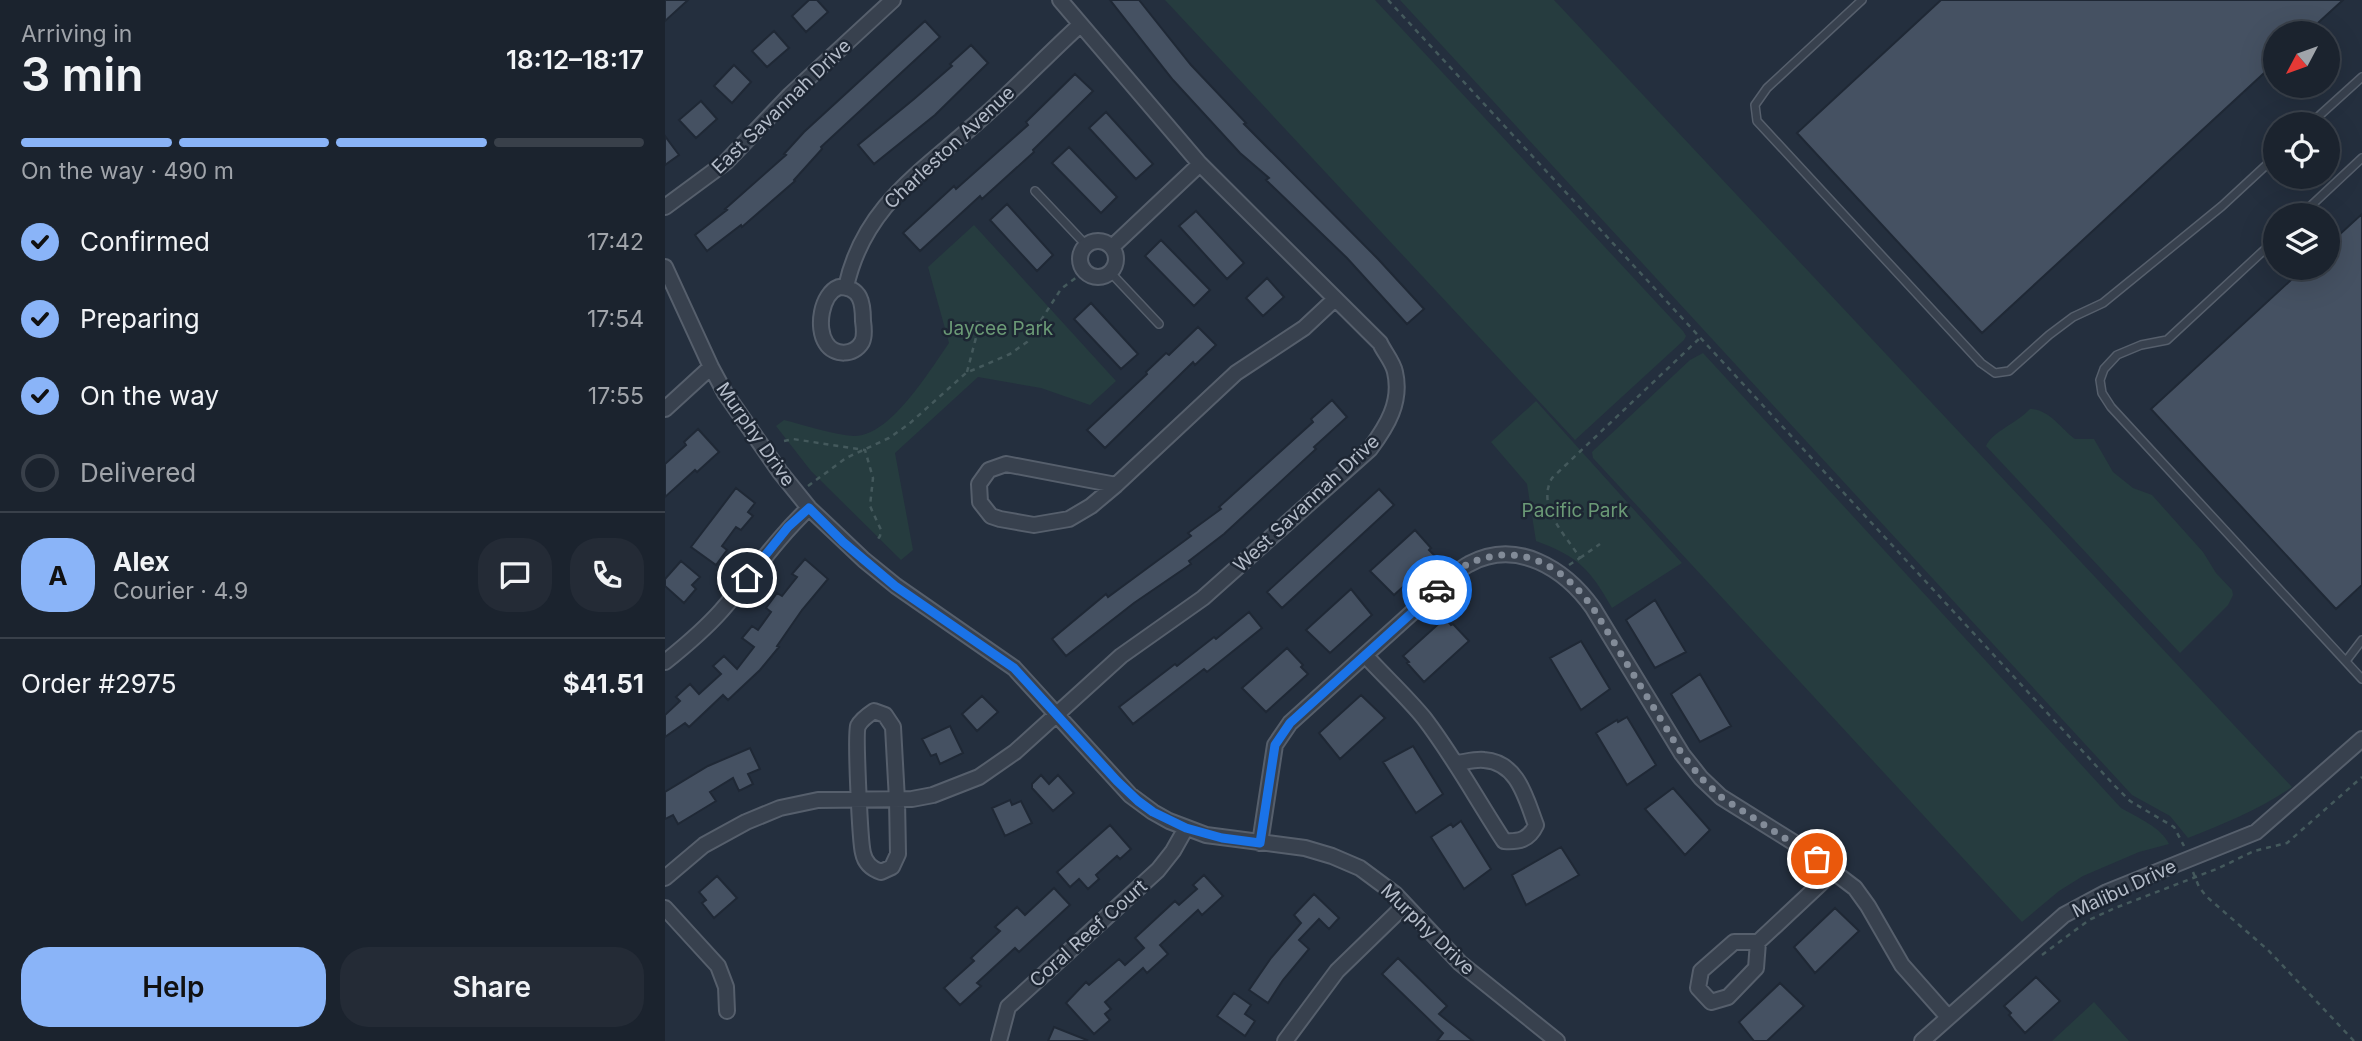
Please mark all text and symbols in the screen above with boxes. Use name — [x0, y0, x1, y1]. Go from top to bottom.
text: Arriving in — [21, 20, 132, 48]
north arrow — [2263, 21, 2340, 98]
map controls — [2263, 21, 2340, 280]
street label: East Savannah Drive — [707, 34, 856, 179]
text: 18:12–18:17 — [506, 44, 644, 75]
text: 3 min — [21, 46, 143, 102]
street label: Charleston Avenue — [879, 81, 1019, 214]
button: locate — [2263, 112, 2340, 189]
text: On the way · 490 m — [21, 157, 234, 185]
button: layers — [2263, 203, 2340, 280]
icon: check — [21, 223, 59, 261]
text: Confirmed — [80, 226, 210, 257]
text: 17:42 — [587, 228, 644, 256]
icon: check — [21, 300, 59, 338]
text: Preparing — [80, 303, 200, 334]
text: 17:54 — [587, 305, 644, 333]
park label: Jaycee Park — [943, 317, 1054, 340]
icon: check — [21, 377, 59, 415]
street label: Murphy Drive — [711, 378, 800, 491]
text: On the way — [80, 380, 219, 411]
text: 17:55 — [588, 382, 644, 410]
street label: West Savannah Drive — [1229, 430, 1384, 577]
text: Delivered — [80, 457, 196, 488]
park label: Pacific Park — [1522, 499, 1629, 522]
button: chat — [478, 538, 552, 612]
button: phone — [570, 538, 644, 612]
text: Alex — [113, 546, 170, 577]
pin — [717, 548, 777, 608]
courier — [1402, 555, 1472, 625]
icon: home — [728, 559, 766, 597]
text: A — [48, 560, 68, 591]
icon: car — [1418, 571, 1456, 609]
text: Courier · 4.9 — [113, 577, 248, 605]
text: Order #2975 — [21, 668, 177, 699]
text: $41.51 — [563, 668, 644, 699]
pin — [1787, 829, 1847, 889]
icon: bag — [1798, 840, 1836, 878]
street label: Malibu Drive — [2068, 854, 2180, 923]
street label: Coral Reef Court — [1025, 875, 1152, 992]
street label: Murphy Drive — [1376, 879, 1479, 980]
button: Help — [21, 947, 326, 1027]
button: Share — [340, 947, 644, 1027]

